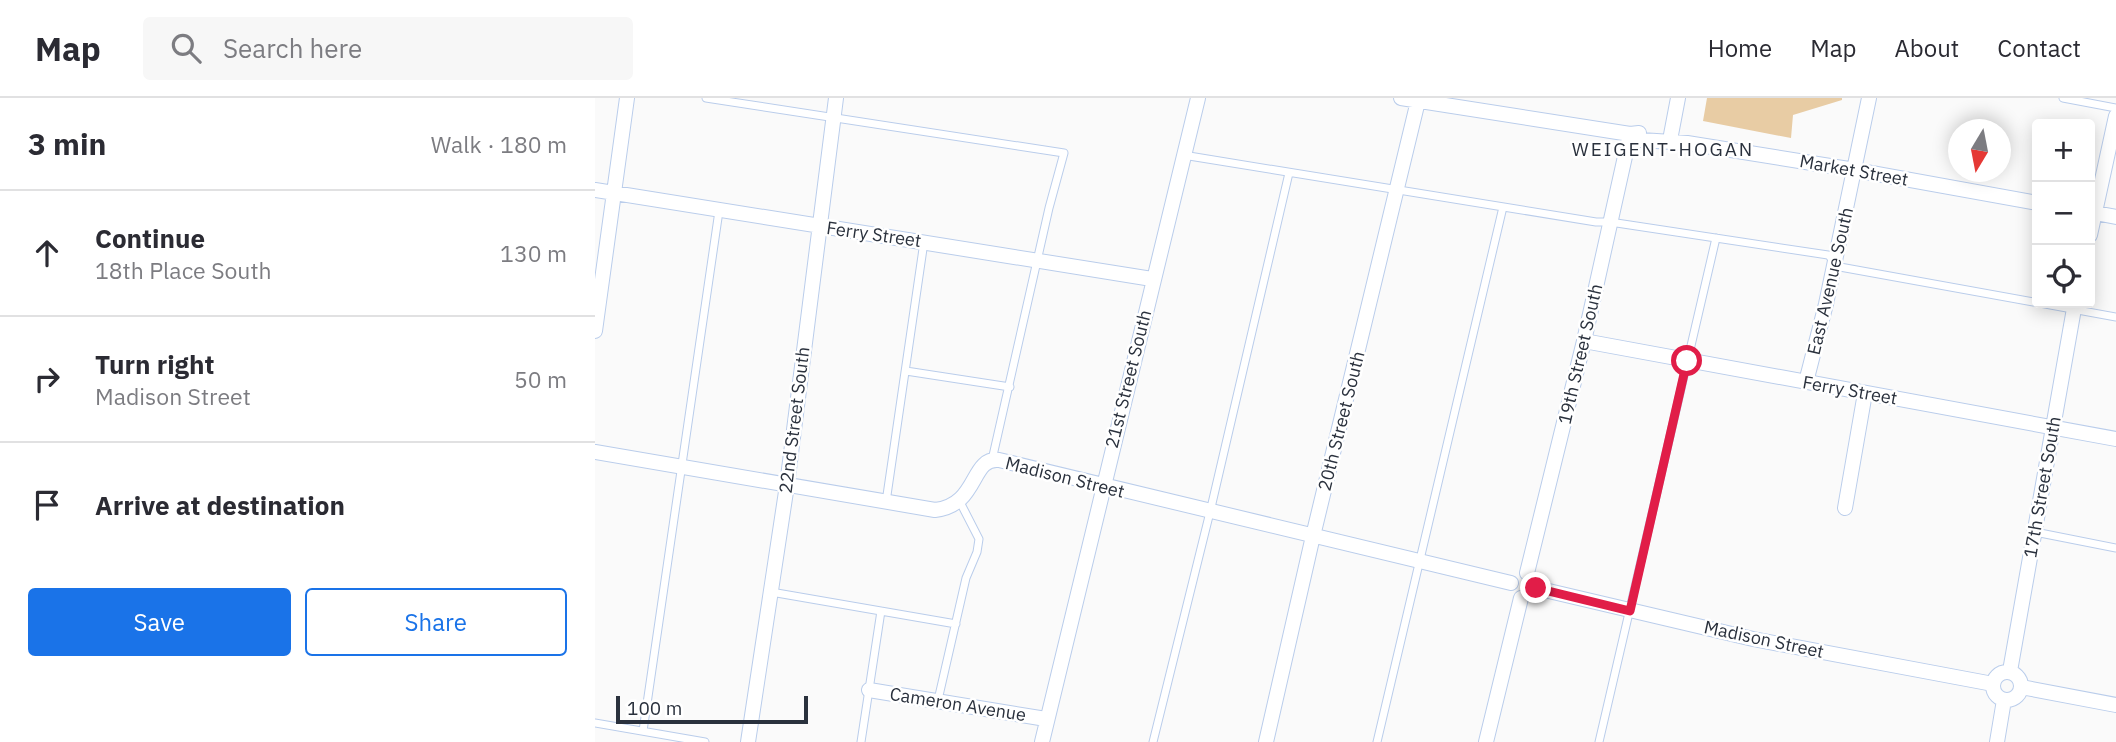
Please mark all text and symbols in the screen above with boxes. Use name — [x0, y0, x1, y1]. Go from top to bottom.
search box — [143, 17, 633, 80]
text: Map — [35, 27, 101, 70]
icon: search — [167, 29, 205, 67]
text: Search here — [223, 31, 362, 65]
text: Home — [1708, 32, 1772, 64]
text: Map — [1810, 32, 1856, 64]
text: About — [1894, 32, 1959, 64]
text: Contact — [1997, 32, 2081, 64]
north arrow — [1948, 119, 2011, 182]
map controls — [2032, 119, 2095, 308]
button: + — [2032, 119, 2095, 182]
text: 3 min — [28, 124, 106, 163]
text: Walk · 180 m — [431, 129, 567, 159]
district label: WEIGENT-HOGAN — [1572, 137, 1754, 161]
street label: Market Street — [1798, 149, 1910, 191]
button: − — [2032, 182, 2095, 245]
street label: East Avenue South — [1802, 205, 1858, 357]
street label: Ferry Street — [825, 216, 923, 252]
text: Continue — [95, 221, 205, 255]
icon: ahead — [28, 234, 66, 272]
text: 130 m — [500, 238, 567, 268]
button: locate — [2032, 245, 2095, 308]
text: 18th Place South — [95, 255, 272, 285]
street label: 19th Street South — [1553, 282, 1607, 426]
street label: 21st Street South — [1100, 307, 1156, 451]
street label: 22nd Street South — [774, 345, 814, 495]
route start — [1671, 345, 1702, 376]
text: Turn right — [95, 347, 214, 381]
street label: 20th Street South — [1313, 349, 1369, 493]
icon: right — [28, 360, 66, 398]
text: 50 m — [514, 364, 567, 394]
street label: Ferry Street — [1801, 370, 1899, 410]
text: Madison Street — [95, 381, 251, 411]
street label: 17th Street South — [2018, 414, 2066, 560]
street label: Madison Street — [1003, 451, 1127, 503]
icon: arrive — [28, 486, 66, 524]
text: Arrive at destination — [95, 488, 345, 522]
route end — [1520, 572, 1551, 603]
button: Save — [28, 588, 291, 656]
button: Share — [305, 588, 567, 656]
street label: Madison Street — [1702, 615, 1826, 663]
street label: Cameron Avenue — [888, 682, 1028, 726]
scale bar — [616, 693, 809, 725]
text: 100 m — [627, 696, 682, 720]

